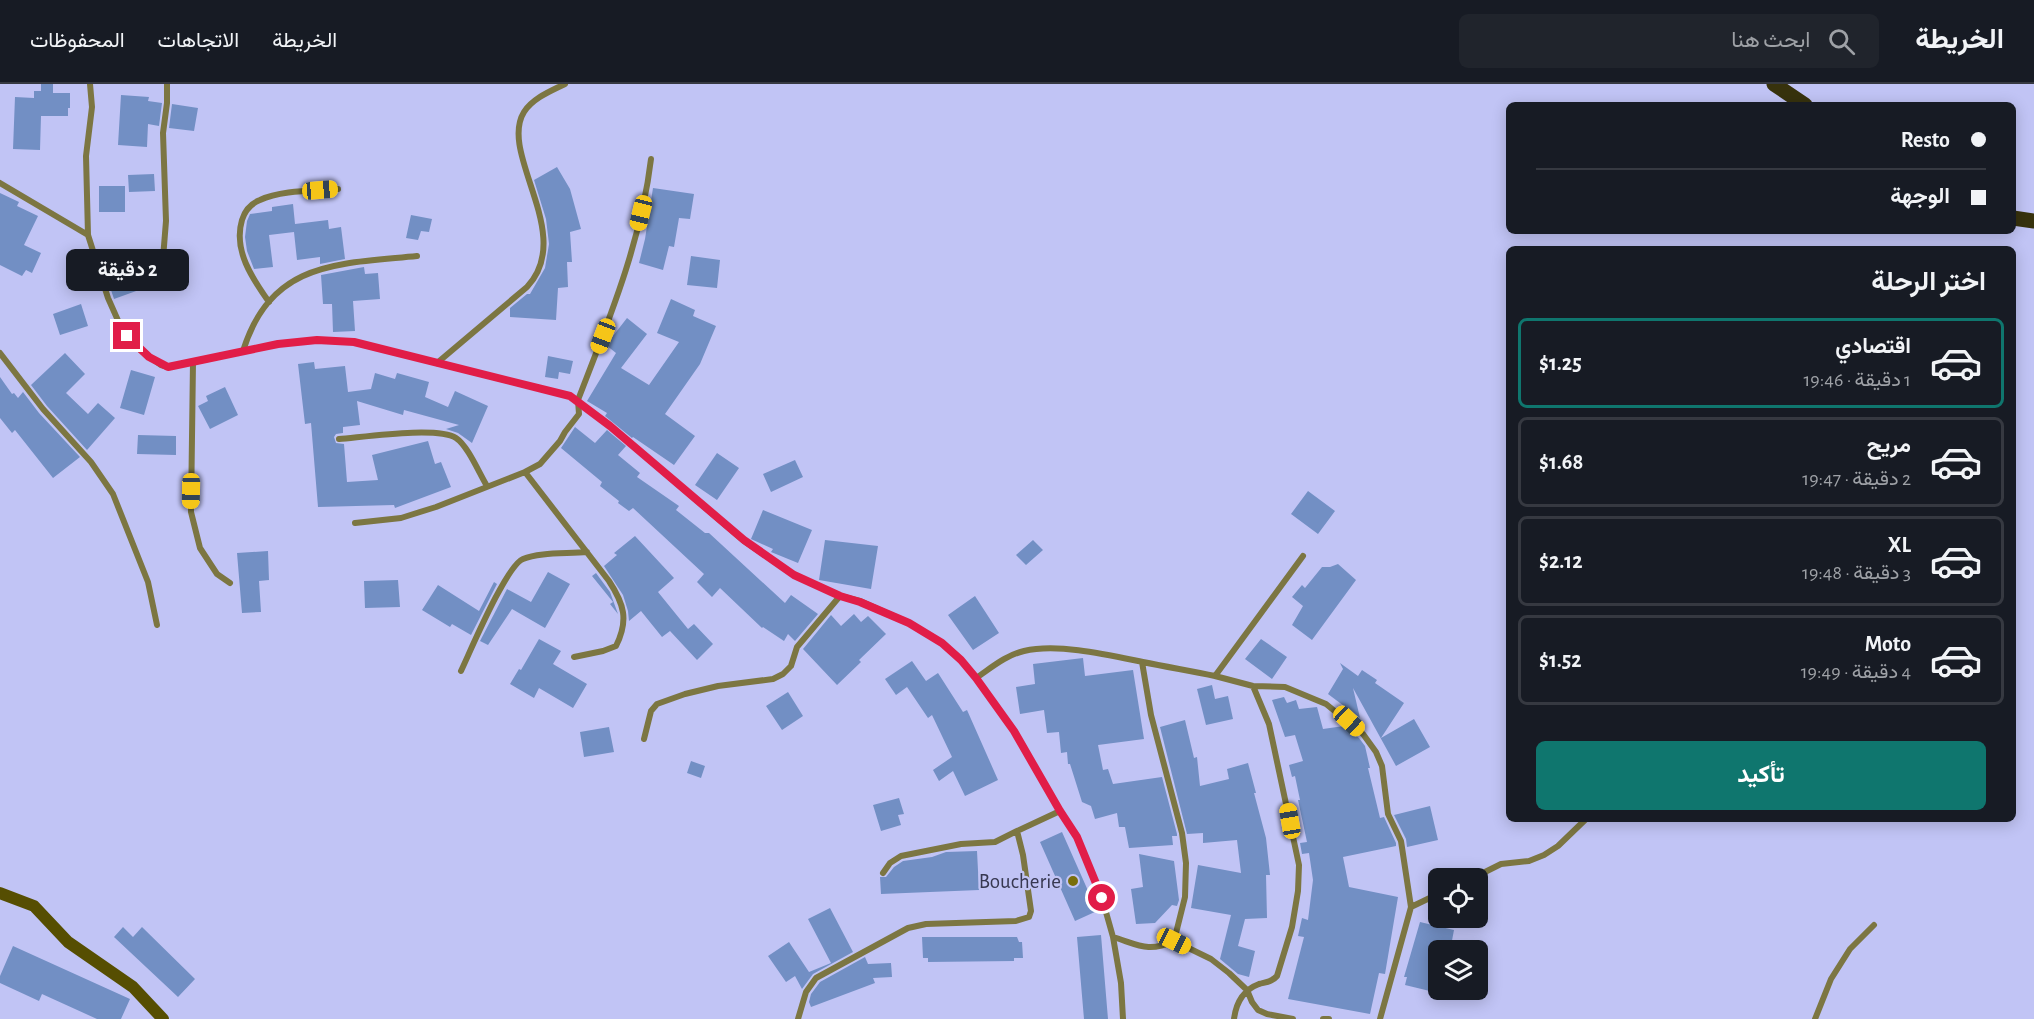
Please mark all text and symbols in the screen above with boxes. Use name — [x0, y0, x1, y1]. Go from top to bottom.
search box — [1459, 14, 1879, 68]
icon: search — [1825, 25, 1858, 58]
text: الخريطة — [1915, 26, 2004, 54]
text: ابحث هنا — [1731, 29, 1810, 51]
text: المحفوظات — [30, 30, 125, 51]
text: الاتجاهات — [158, 30, 239, 51]
text: الخريطة — [272, 30, 337, 51]
text: Resto — [1901, 129, 1950, 151]
car — [301, 179, 339, 201]
text: الوجهة — [1890, 185, 1950, 207]
car — [628, 193, 654, 233]
callout: 2 دقيقة — [66, 249, 188, 291]
text: 2 دقيقة — [98, 260, 157, 280]
text: اختر الرحلة — [1871, 268, 1986, 295]
car — [588, 316, 618, 356]
route end — [113, 322, 140, 349]
text: اقتصادي — [1835, 335, 1911, 357]
icon: car — [1929, 336, 1983, 390]
text: $1.25 — [1539, 352, 1582, 374]
text: 1 دقيقة · 19:46 — [1803, 370, 1911, 390]
text: مريح — [1867, 434, 1911, 456]
icon: car — [1929, 435, 1983, 489]
text: $1.68 — [1539, 451, 1583, 473]
text: 2 دقيقة · 19:47 — [1802, 469, 1911, 489]
car — [182, 473, 200, 509]
text: XL — [1888, 534, 1911, 556]
icon: car — [1929, 534, 1983, 588]
text: $2.12 — [1539, 550, 1583, 572]
text: 3 دقيقة · 19:48 — [1802, 563, 1911, 583]
text: Moto — [1865, 633, 1911, 655]
icon: car — [1929, 633, 1983, 687]
text: $1.52 — [1539, 649, 1582, 671]
text: 4 دقيقة · 19:49 — [1801, 662, 1911, 682]
car — [1330, 702, 1368, 740]
button: تأكيد — [1536, 741, 1986, 810]
car — [1278, 802, 1302, 840]
map controls — [1428, 868, 1488, 1000]
button: locate — [1428, 868, 1488, 928]
place label: Boucherie — [979, 871, 1061, 892]
marker: Boucherie — [1066, 874, 1080, 888]
route start — [1088, 884, 1115, 911]
car — [1154, 925, 1194, 957]
button: layers — [1428, 940, 1488, 1000]

